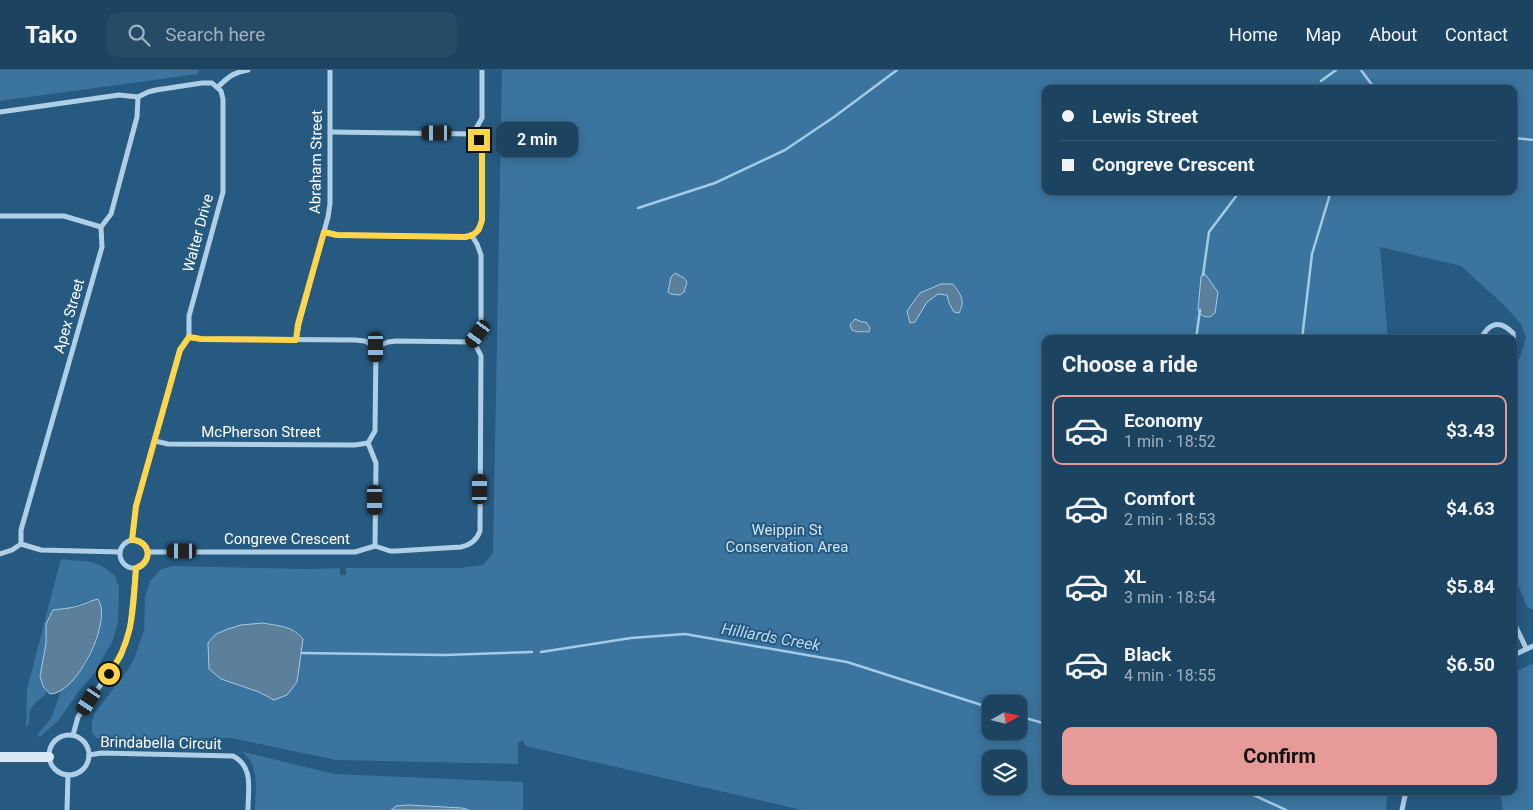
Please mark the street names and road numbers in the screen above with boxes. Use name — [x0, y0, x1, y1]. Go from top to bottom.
street label: Abraham Street — [306, 110, 326, 214]
street label: Walter Drive — [179, 192, 217, 274]
street label: Apex Street — [50, 276, 88, 355]
street label: McPherson Street — [201, 423, 321, 441]
street label: Congreve Crescent — [224, 530, 350, 548]
street label: Brindabella Circuit — [100, 733, 222, 753]

